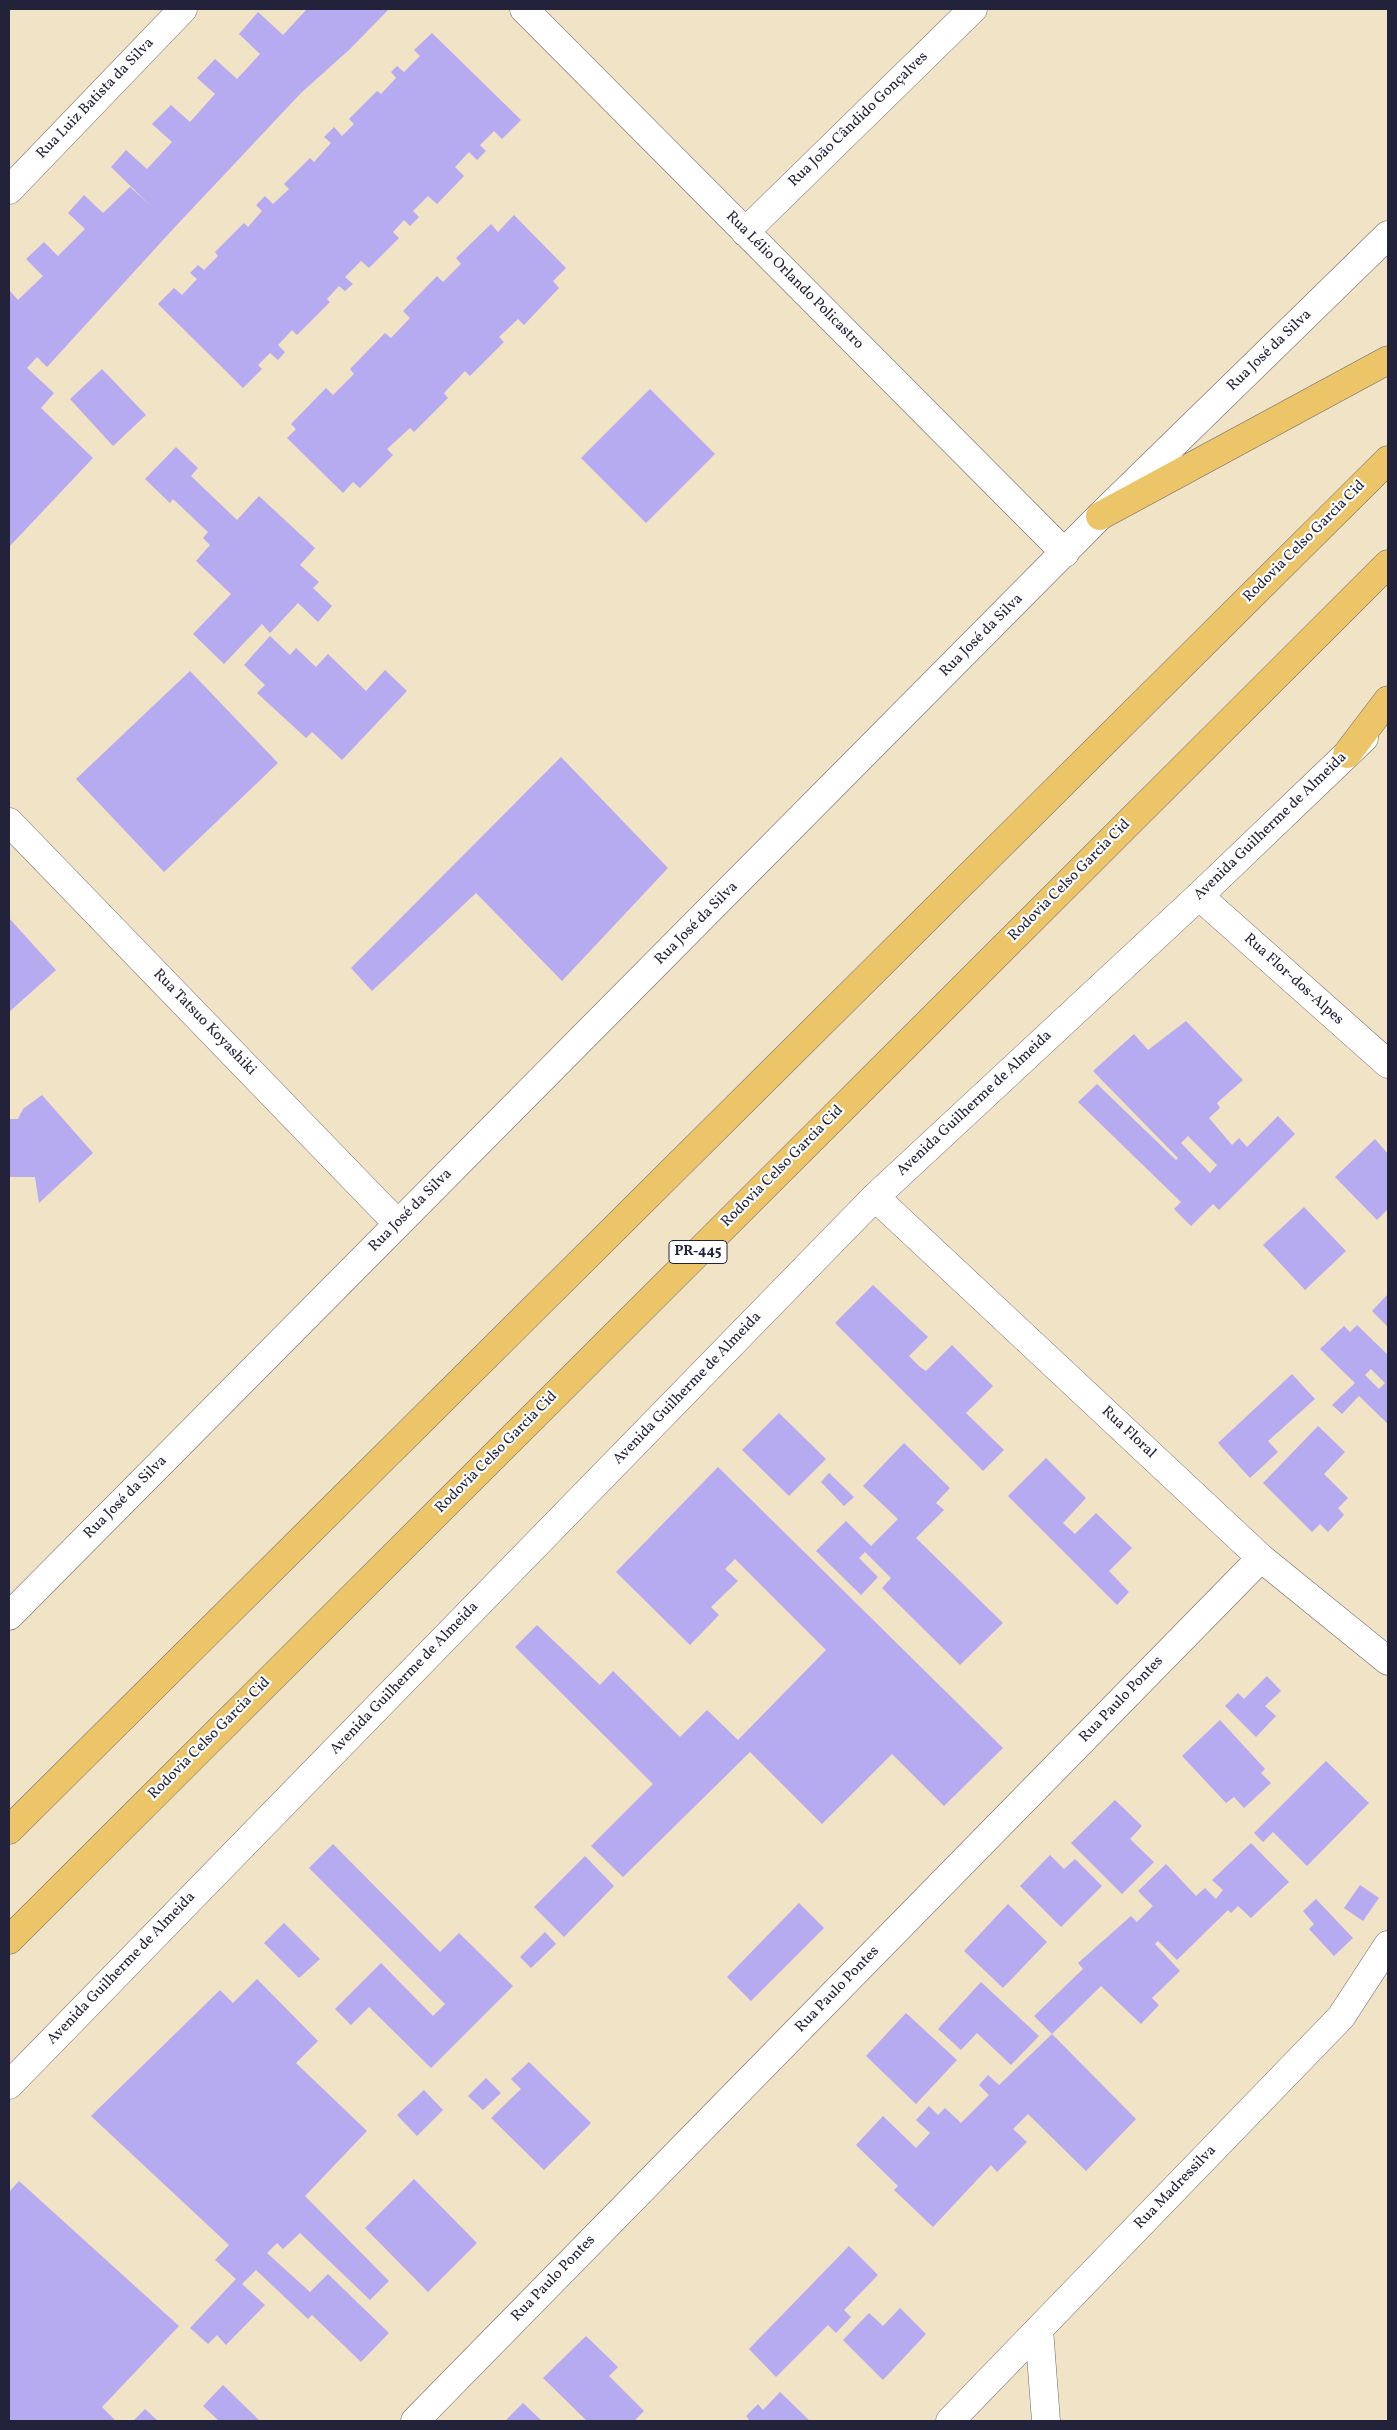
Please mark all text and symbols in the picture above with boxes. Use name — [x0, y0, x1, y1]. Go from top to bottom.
street label: Rua Luiz Batista da Silva — [34, 35, 158, 163]
street label: Rua João Cândido Gonçalves — [785, 49, 933, 191]
street label: Rua Lélio Orlando Policastro — [721, 208, 867, 354]
street label: Rua José da Silva — [1224, 306, 1316, 396]
street label: Rodovia Celso Garcia Cid — [1240, 477, 1370, 607]
street label: Rua José da Silva — [937, 591, 1027, 681]
street label: Avenida Guilherme de Almeida — [1191, 749, 1351, 905]
street label: Rodovia Celso Garcia Cid — [1005, 816, 1135, 946]
street label: Rua José da Silva — [652, 879, 742, 969]
street label: Rua Flor-dos-Alpes — [1239, 930, 1347, 1030]
street label: Rua Tatsuo Koyashiki — [149, 966, 259, 1080]
street label: Avenida Guilherme de Almeida — [894, 1027, 1056, 1181]
street label: Rodovia Celso Garcia Cid — [718, 1102, 848, 1232]
street label: Rua José da Silva — [366, 1166, 456, 1256]
road number: PR-445 — [669, 1240, 727, 1264]
street label: Avenida Guilherme de Almeida — [610, 1309, 766, 1469]
street label: Rodovia Celso Garcia Cid — [432, 1388, 562, 1518]
street label: Rua Floral — [1097, 1403, 1159, 1463]
street label: Rua José da Silva — [81, 1453, 171, 1543]
street label: Avenida Guilherme de Almeida — [327, 1599, 483, 1759]
street label: Rua Paulo Pontes — [1076, 1653, 1168, 1747]
street label: Rodovia Celso Garcia Cid — [145, 1674, 275, 1804]
street label: Avenida Guilherme de Almeida — [44, 1889, 200, 2049]
street label: Rua Paulo Pontes — [792, 1943, 884, 2037]
street label: Rua Madressilva — [1131, 2142, 1221, 2234]
street label: Rua Paulo Pontes — [508, 2232, 600, 2326]

